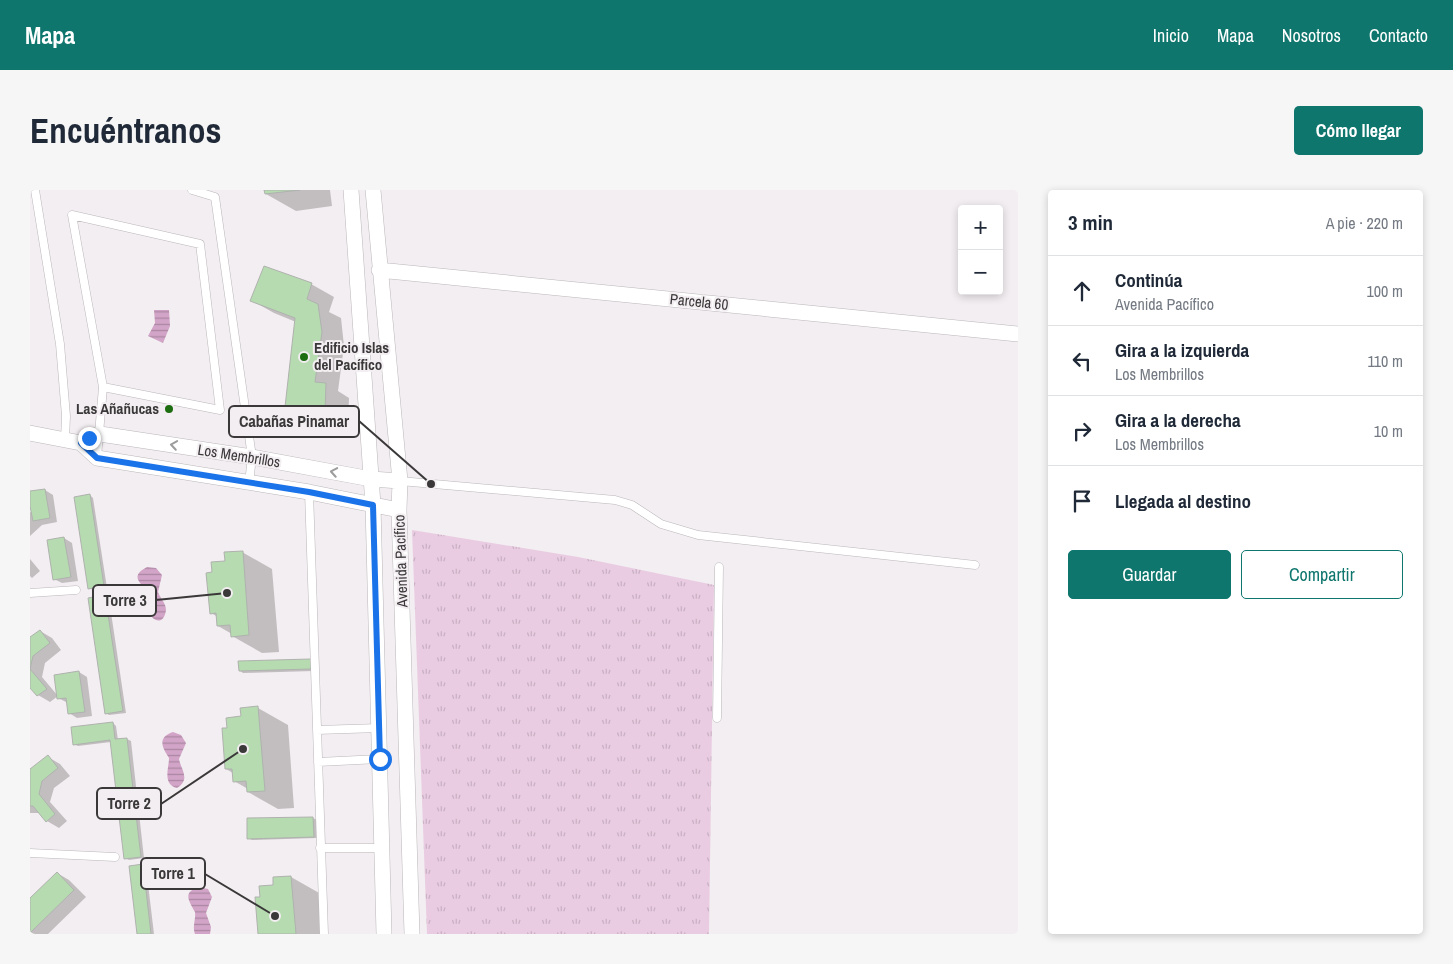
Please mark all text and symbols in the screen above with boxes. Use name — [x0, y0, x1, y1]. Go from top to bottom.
text: Mapa — [25, 19, 75, 51]
text: Inicio — [1153, 23, 1189, 48]
text: Mapa — [1217, 23, 1254, 48]
text: Nosotros — [1282, 23, 1341, 48]
text: Contacto — [1369, 23, 1428, 48]
button: Cómo llegar — [1294, 106, 1423, 155]
text: Encuéntranos — [30, 107, 221, 154]
map controls — [958, 205, 1003, 295]
button: + — [958, 205, 1003, 250]
text: 3 min — [1068, 208, 1113, 237]
text: A pie · 220 m — [1326, 212, 1403, 234]
button: − — [958, 250, 1003, 295]
text: Continúa — [1115, 267, 1183, 293]
icon: ahead — [1068, 277, 1096, 305]
text: 100 m — [1367, 280, 1403, 302]
street label: Parcela 60 — [669, 288, 730, 315]
text: Avenida Pacífico — [1115, 293, 1214, 315]
place label: Edificio Islas del Pacífico — [314, 337, 389, 375]
text: Gira a la izquierda — [1115, 337, 1249, 363]
icon: left — [1068, 347, 1096, 375]
text: 110 m — [1367, 350, 1403, 372]
marker: Edificio Islas del Pacífico — [298, 351, 310, 363]
text: Los Membrillos — [1115, 363, 1204, 385]
place label: Las Añañucas — [76, 398, 159, 419]
marker: Las Añañucas — [163, 403, 175, 415]
callout: Cabañas Pinamar — [229, 406, 359, 437]
text: Gira a la derecha — [1115, 407, 1241, 433]
text: Cabañas Pinamar — [239, 410, 350, 432]
icon: right — [1068, 417, 1096, 445]
text: 10 m — [1374, 420, 1403, 442]
route end — [78, 427, 101, 450]
text: Los Membrillos — [1115, 433, 1204, 455]
street label: Los Membrillos — [196, 439, 282, 472]
one-way arrow — [170, 440, 178, 451]
one-way arrow — [330, 467, 339, 478]
icon: arrive — [1068, 487, 1096, 515]
text: Llegada al destino — [1115, 488, 1251, 514]
street label: Avenida Pacífico — [388, 514, 413, 609]
button: Guardar — [1068, 550, 1231, 599]
button: Compartir — [1241, 550, 1403, 599]
callout: Torre 3 — [93, 585, 156, 616]
text: Torre 3 — [103, 589, 147, 611]
route start — [369, 748, 392, 771]
callout: Torre 2 — [97, 788, 161, 819]
text: Torre 2 — [107, 792, 151, 814]
callout: Torre 1 — [141, 858, 205, 889]
text: Torre 1 — [151, 862, 195, 884]

